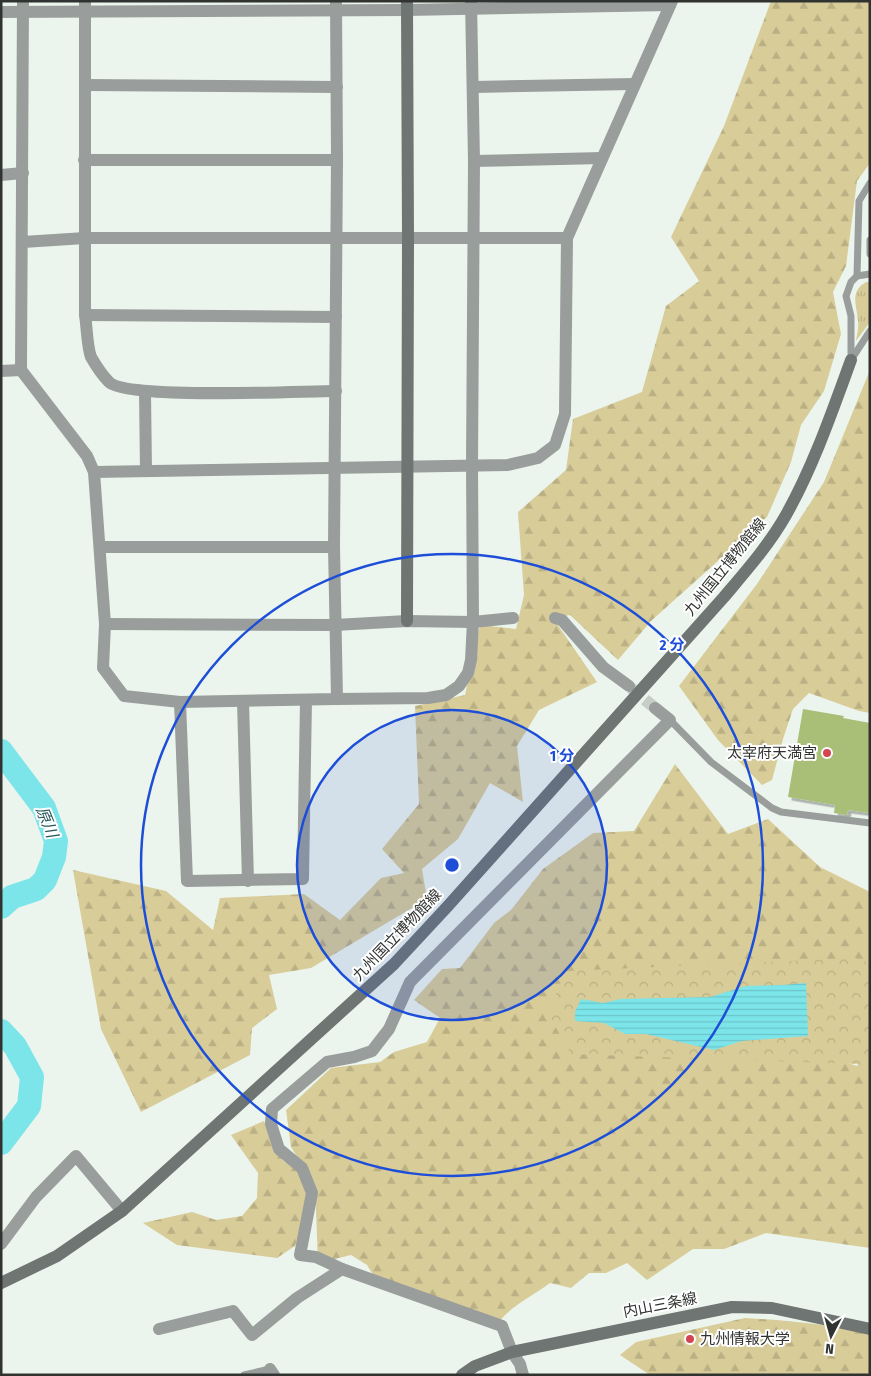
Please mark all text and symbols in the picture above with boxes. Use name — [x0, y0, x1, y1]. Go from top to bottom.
street label: 九州国立博物館線 — [680, 515, 770, 619]
text: 2 分 — [658, 636, 685, 654]
place label: 太宰府天満宮 — [727, 744, 817, 762]
text: 1 分 — [550, 747, 574, 765]
marker: 太宰府天満宮 — [821, 747, 833, 759]
water label: 原川 — [32, 804, 63, 842]
centre of rings — [443, 856, 461, 874]
street label: 九州国立博物館線 — [349, 886, 445, 984]
street label: 内山三条線 — [621, 1289, 699, 1321]
north arrow — [806, 1311, 856, 1361]
place label: 九州情報大学 — [700, 1330, 790, 1348]
marker: 九州情報大学 — [684, 1333, 696, 1345]
text: N — [825, 1340, 835, 1357]

